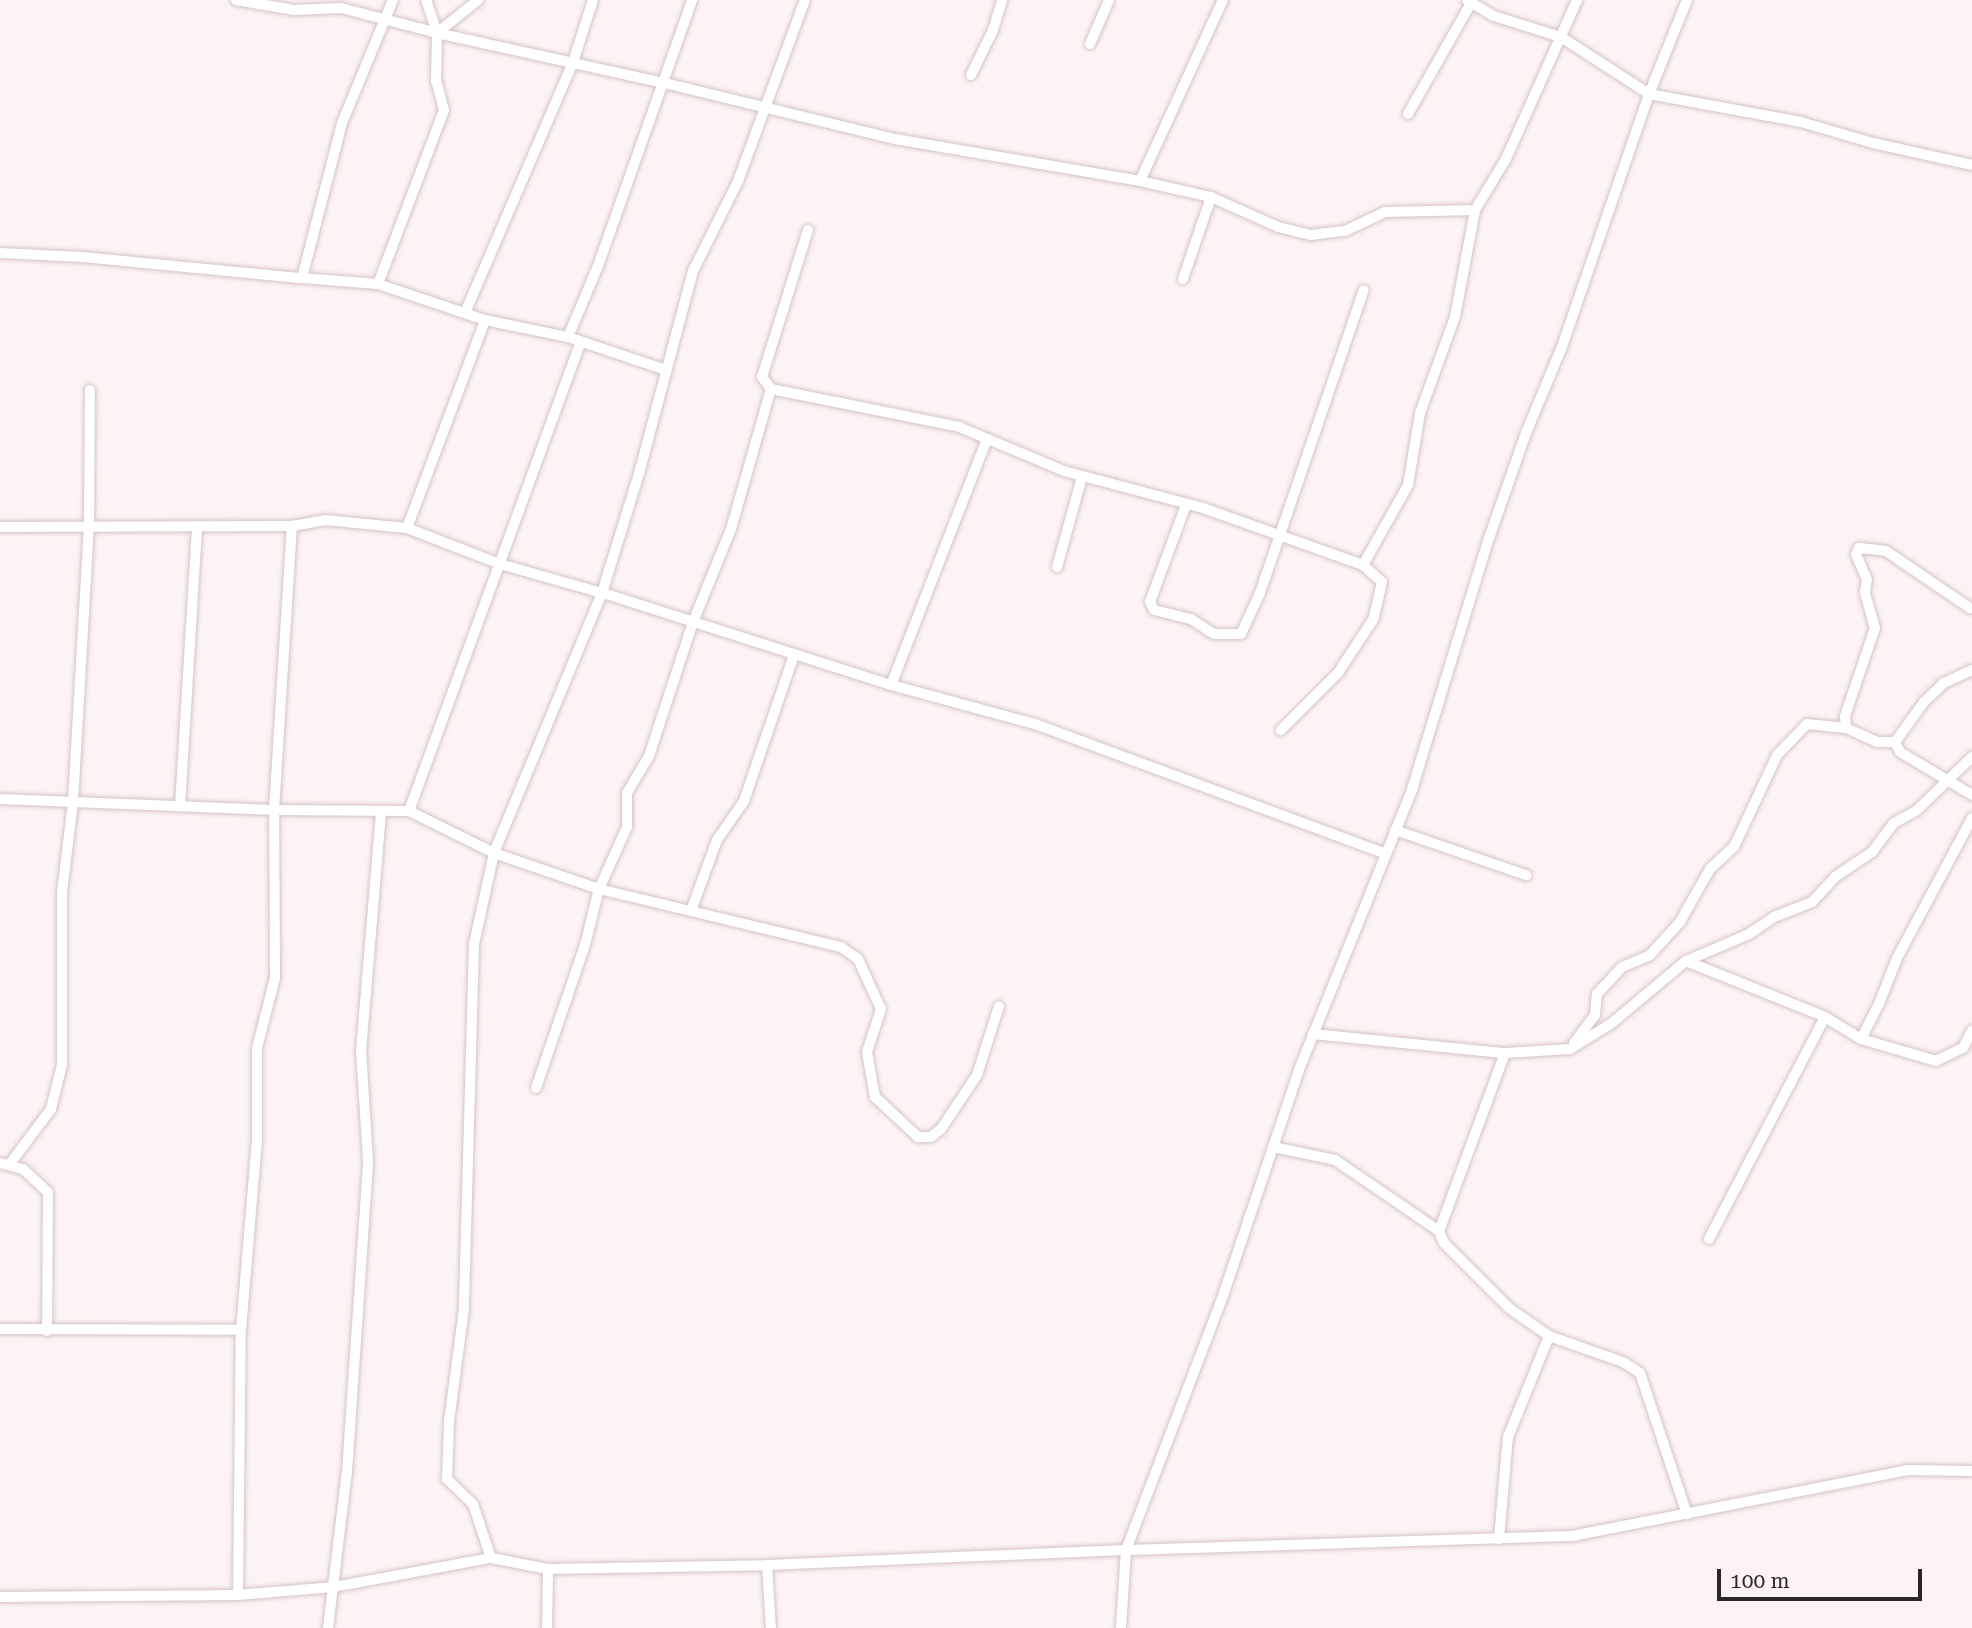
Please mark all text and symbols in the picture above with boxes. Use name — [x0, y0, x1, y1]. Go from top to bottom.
scale bar — [1720, 1554, 1925, 1598]
text: 100 m — [1730, 1569, 1790, 1593]

